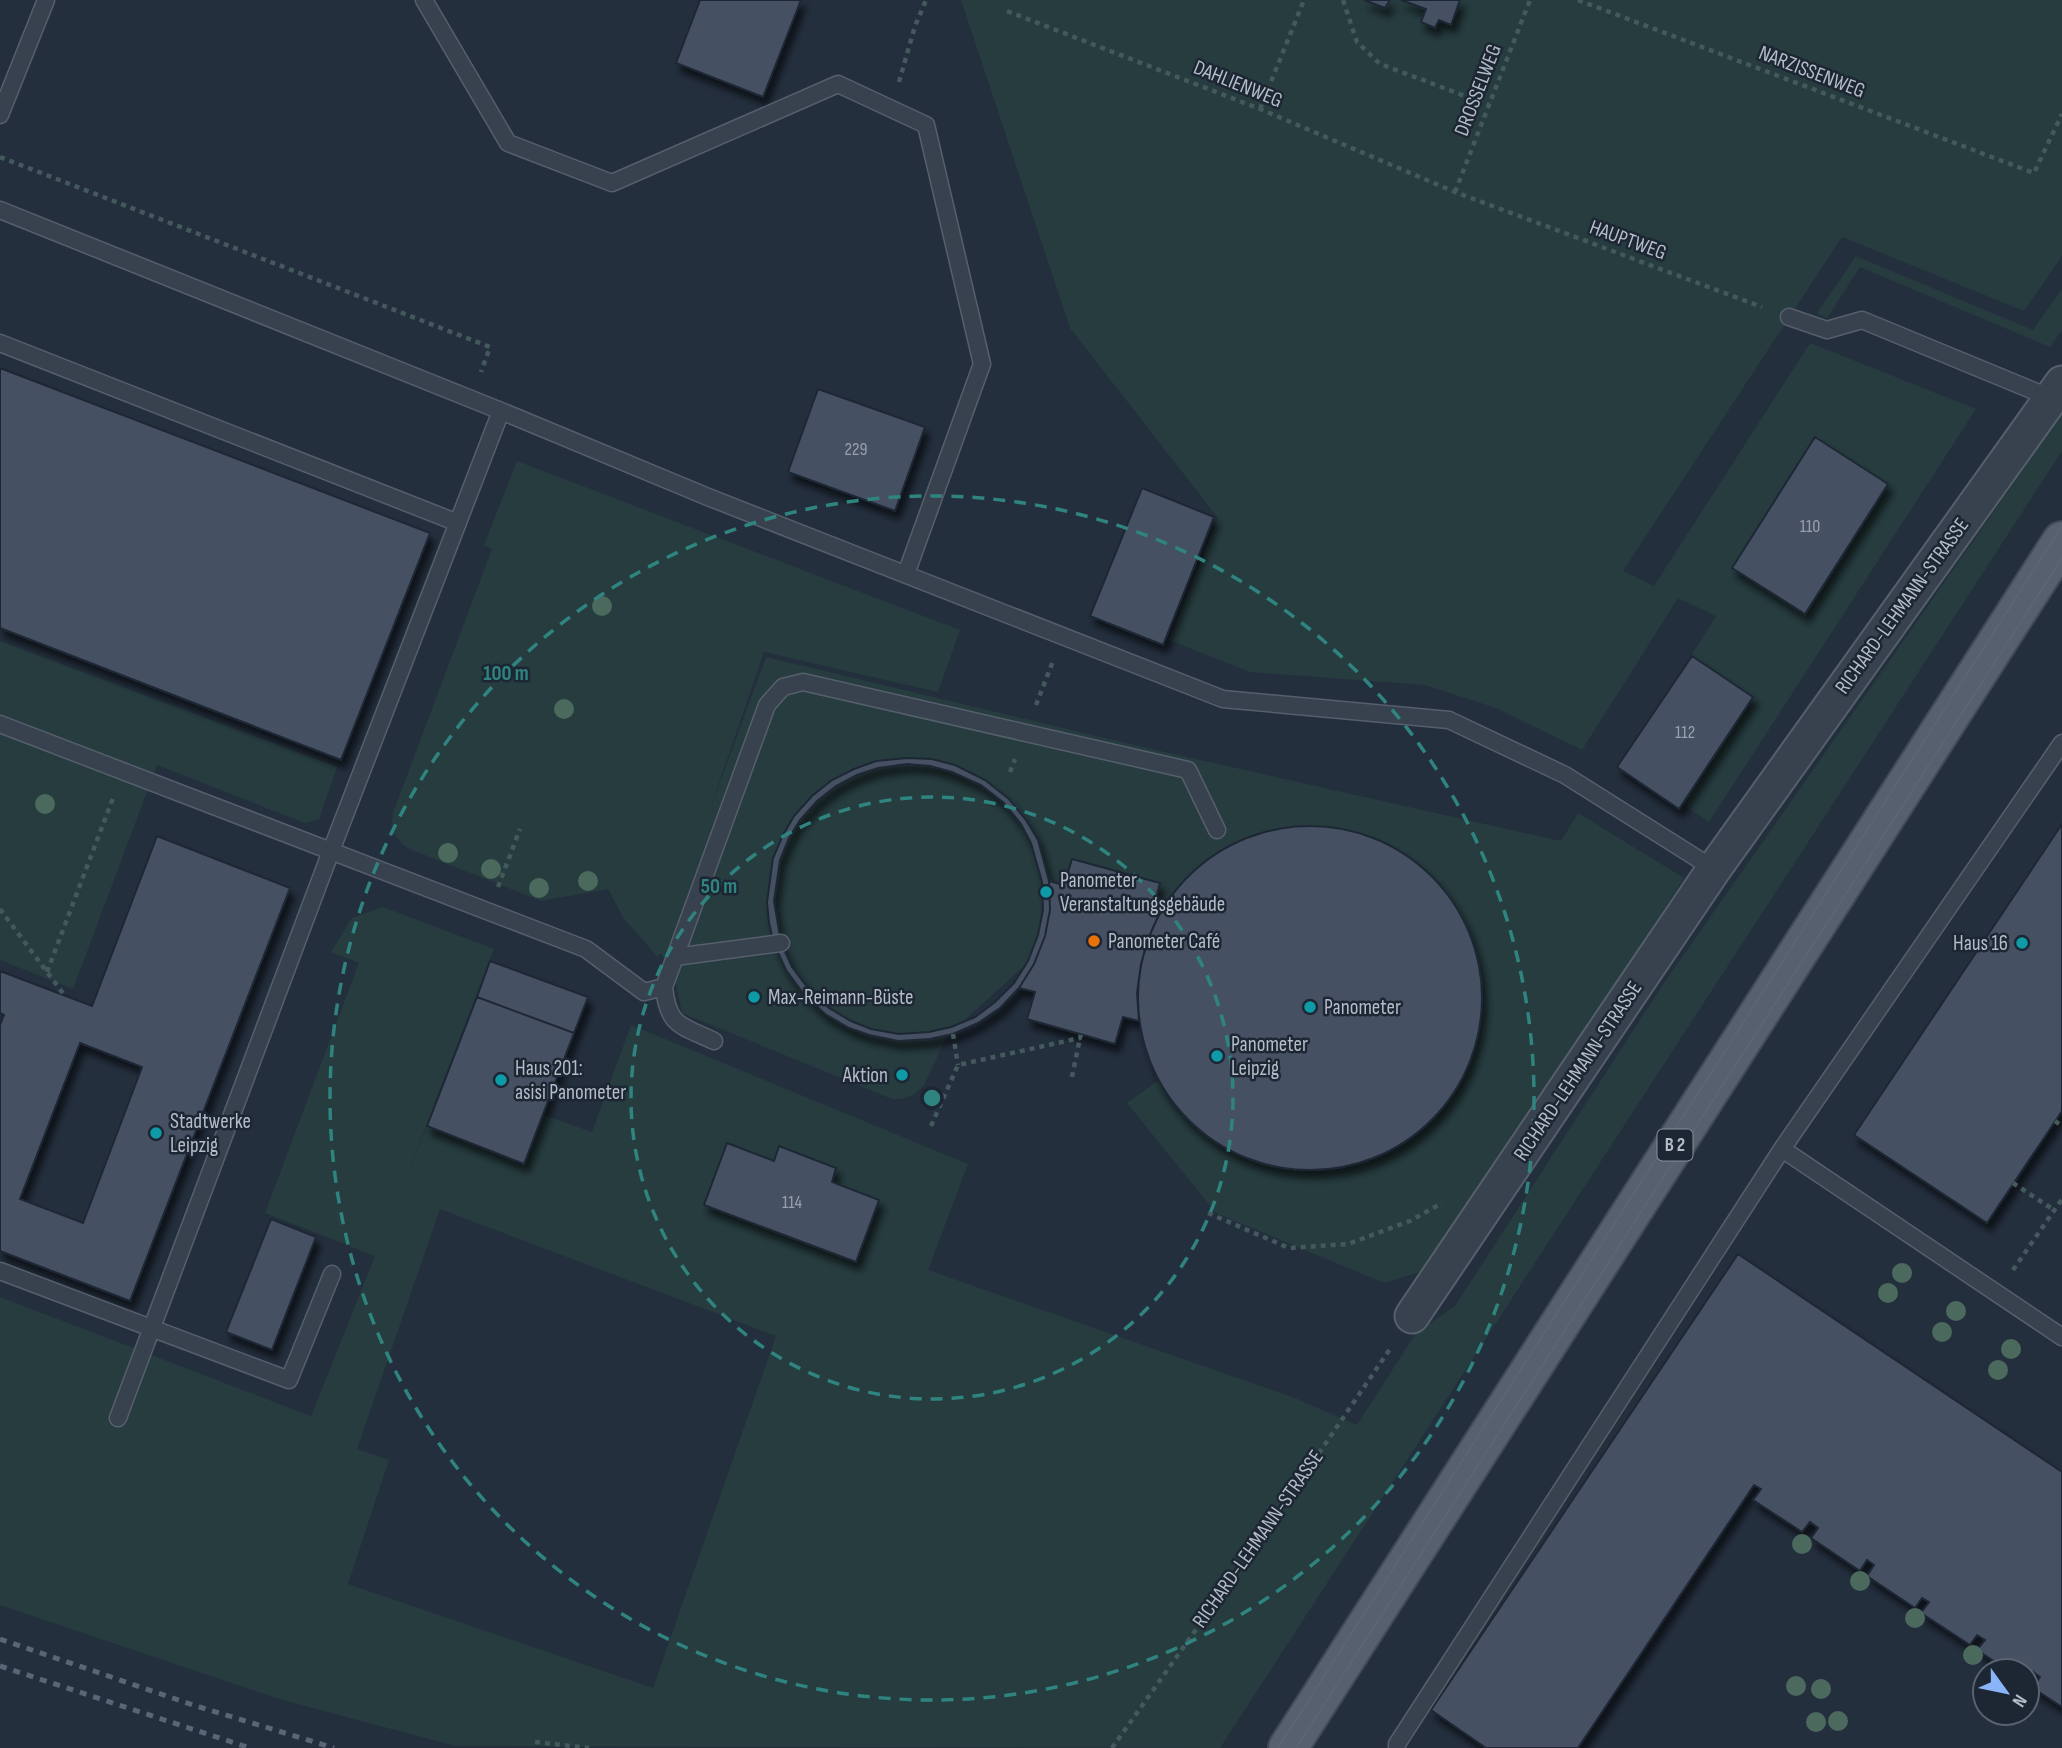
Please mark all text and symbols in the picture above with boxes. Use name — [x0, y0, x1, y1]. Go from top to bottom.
street label: NARZISSENWEG — [1755, 40, 1869, 104]
street label: DROSSELWEG — [1449, 41, 1507, 139]
street label: DAHLIENWEG — [1190, 55, 1286, 113]
street label: HAUPTWEG — [1586, 215, 1670, 265]
house number: 229 — [845, 439, 867, 460]
street label: RICHARD-LEHMANN-STRASSE — [1830, 513, 1974, 699]
house number: 110 — [1800, 516, 1820, 537]
text: 100 m — [483, 661, 529, 686]
house number: 112 — [1675, 722, 1695, 743]
place label: Panometer Veranstaltungsgebäude — [1060, 868, 1225, 917]
text: 50 m — [701, 874, 737, 899]
marker: Panometer Veranstaltungsgebäude — [1038, 884, 1054, 900]
place label: Panometer Café — [1108, 929, 1220, 954]
place label: Haus 16 — [1953, 931, 2008, 956]
marker: Panometer Café — [1086, 933, 1102, 949]
marker: Haus 16 — [2014, 935, 2030, 951]
street label: RICHARD-LEHMANN-STRASSE — [1509, 976, 1647, 1166]
place label: Max-Reimann-Büste — [768, 985, 914, 1010]
marker: Max-Reimann-Büste — [746, 989, 762, 1005]
place label: Panometer — [1324, 995, 1401, 1020]
marker: Panometer — [1302, 999, 1318, 1015]
place label: Panometer Leipzig — [1231, 1032, 1308, 1081]
marker: Panometer Leipzig — [1209, 1048, 1225, 1064]
place label: Haus 201: asisi Panometer — [515, 1056, 626, 1105]
place label: Aktion — [842, 1063, 888, 1088]
marker: Aktion — [894, 1067, 910, 1083]
marker: Haus 201: asisi Panometer — [493, 1072, 509, 1088]
centre of rings — [920, 1086, 944, 1110]
place label: Stadtwerke Leipzig — [170, 1109, 251, 1158]
marker: Stadtwerke Leipzig — [148, 1125, 164, 1141]
road number: B 2 — [1658, 1130, 1692, 1161]
house number: 114 — [782, 1192, 803, 1213]
street label: RICHARD-LEHMANN-STRASSE — [1187, 1445, 1329, 1633]
north arrow — [1971, 1657, 2041, 1727]
text: N — [2007, 1690, 2031, 1711]

